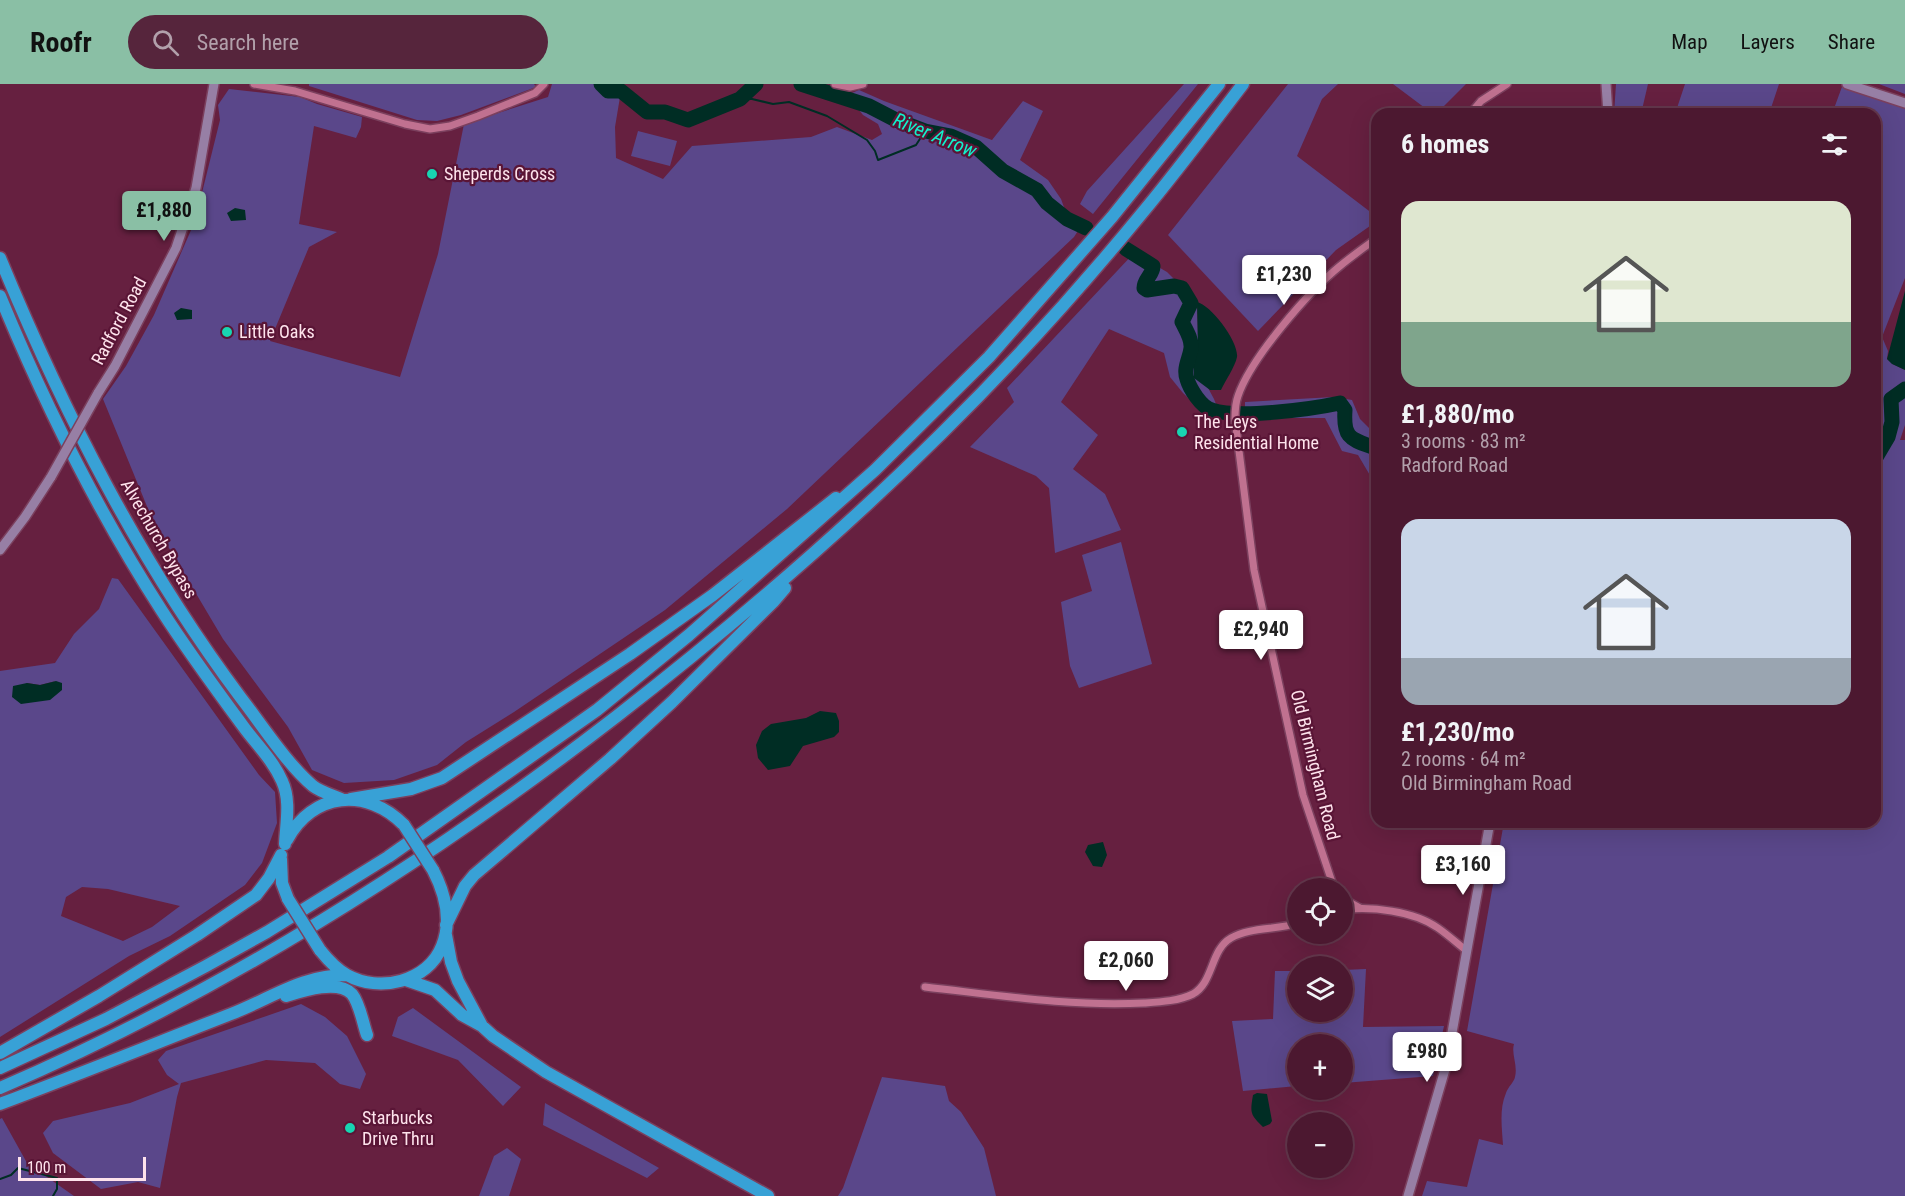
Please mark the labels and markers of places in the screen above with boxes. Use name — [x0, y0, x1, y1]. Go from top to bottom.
place label: Sheperds Cross — [444, 163, 555, 184]
marker: Sheperds Cross — [425, 167, 439, 181]
pin: £1,880 — [115, 191, 213, 242]
pin: £1,230 — [1235, 255, 1333, 306]
place label: Little Oaks — [239, 321, 315, 342]
marker: Little Oaks — [220, 325, 234, 339]
place label: The Leys Residential Home — [1194, 411, 1319, 453]
marker: The Leys Residential Home — [1175, 425, 1189, 439]
pin: £2,940 — [1212, 610, 1310, 661]
pin: £3,160 — [1414, 845, 1512, 896]
pin: £2,060 — [1077, 941, 1175, 992]
pin: £980 — [1391, 1032, 1463, 1083]
place label: Starbucks Drive Thru — [362, 1107, 434, 1149]
marker: Starbucks Drive Thru — [343, 1121, 357, 1135]

